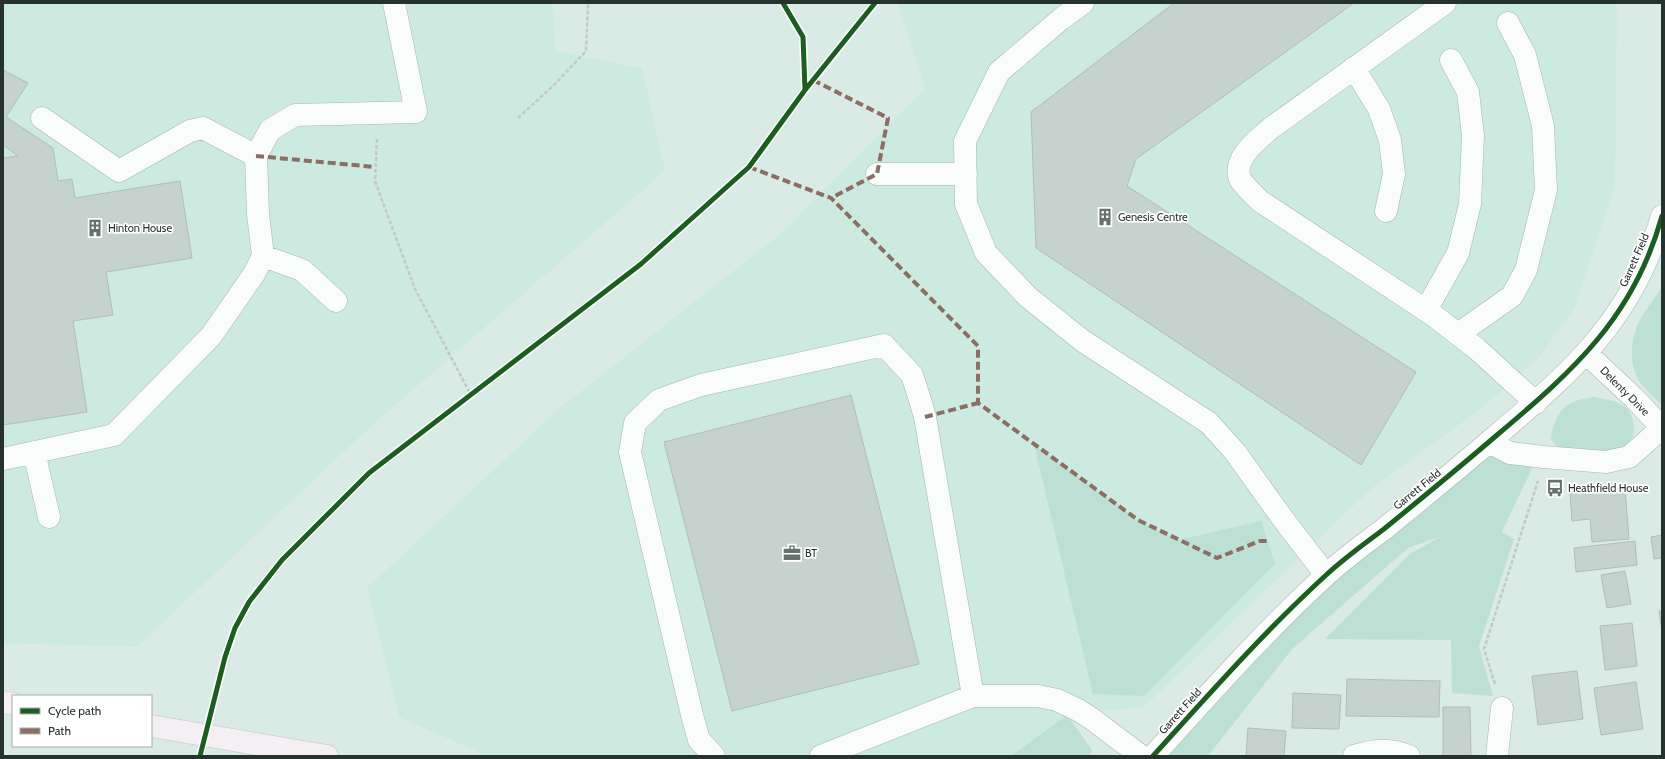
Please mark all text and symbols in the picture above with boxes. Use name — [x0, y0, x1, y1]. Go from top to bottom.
building icon: Genesis Centre — [1095, 207, 1115, 227]
place label: Genesis Centre — [1118, 210, 1188, 224]
building icon: Hinton House — [85, 218, 105, 238]
place label: Hinton House — [108, 221, 172, 235]
street label: Garrett Field — [1616, 231, 1652, 289]
street label: Delenty Drive — [1597, 363, 1653, 419]
street label: Garrett Field — [1390, 466, 1444, 512]
bus stop icon: Heathfield House — [1545, 478, 1565, 498]
place label: Heathfield House — [1568, 481, 1649, 495]
office icon: BT — [782, 543, 802, 563]
place label: BT — [805, 546, 817, 560]
street label: Garrett Field — [1156, 685, 1204, 737]
legend — [12, 695, 152, 747]
text: Cycle path — [48, 703, 101, 718]
text: Path — [48, 723, 71, 738]

